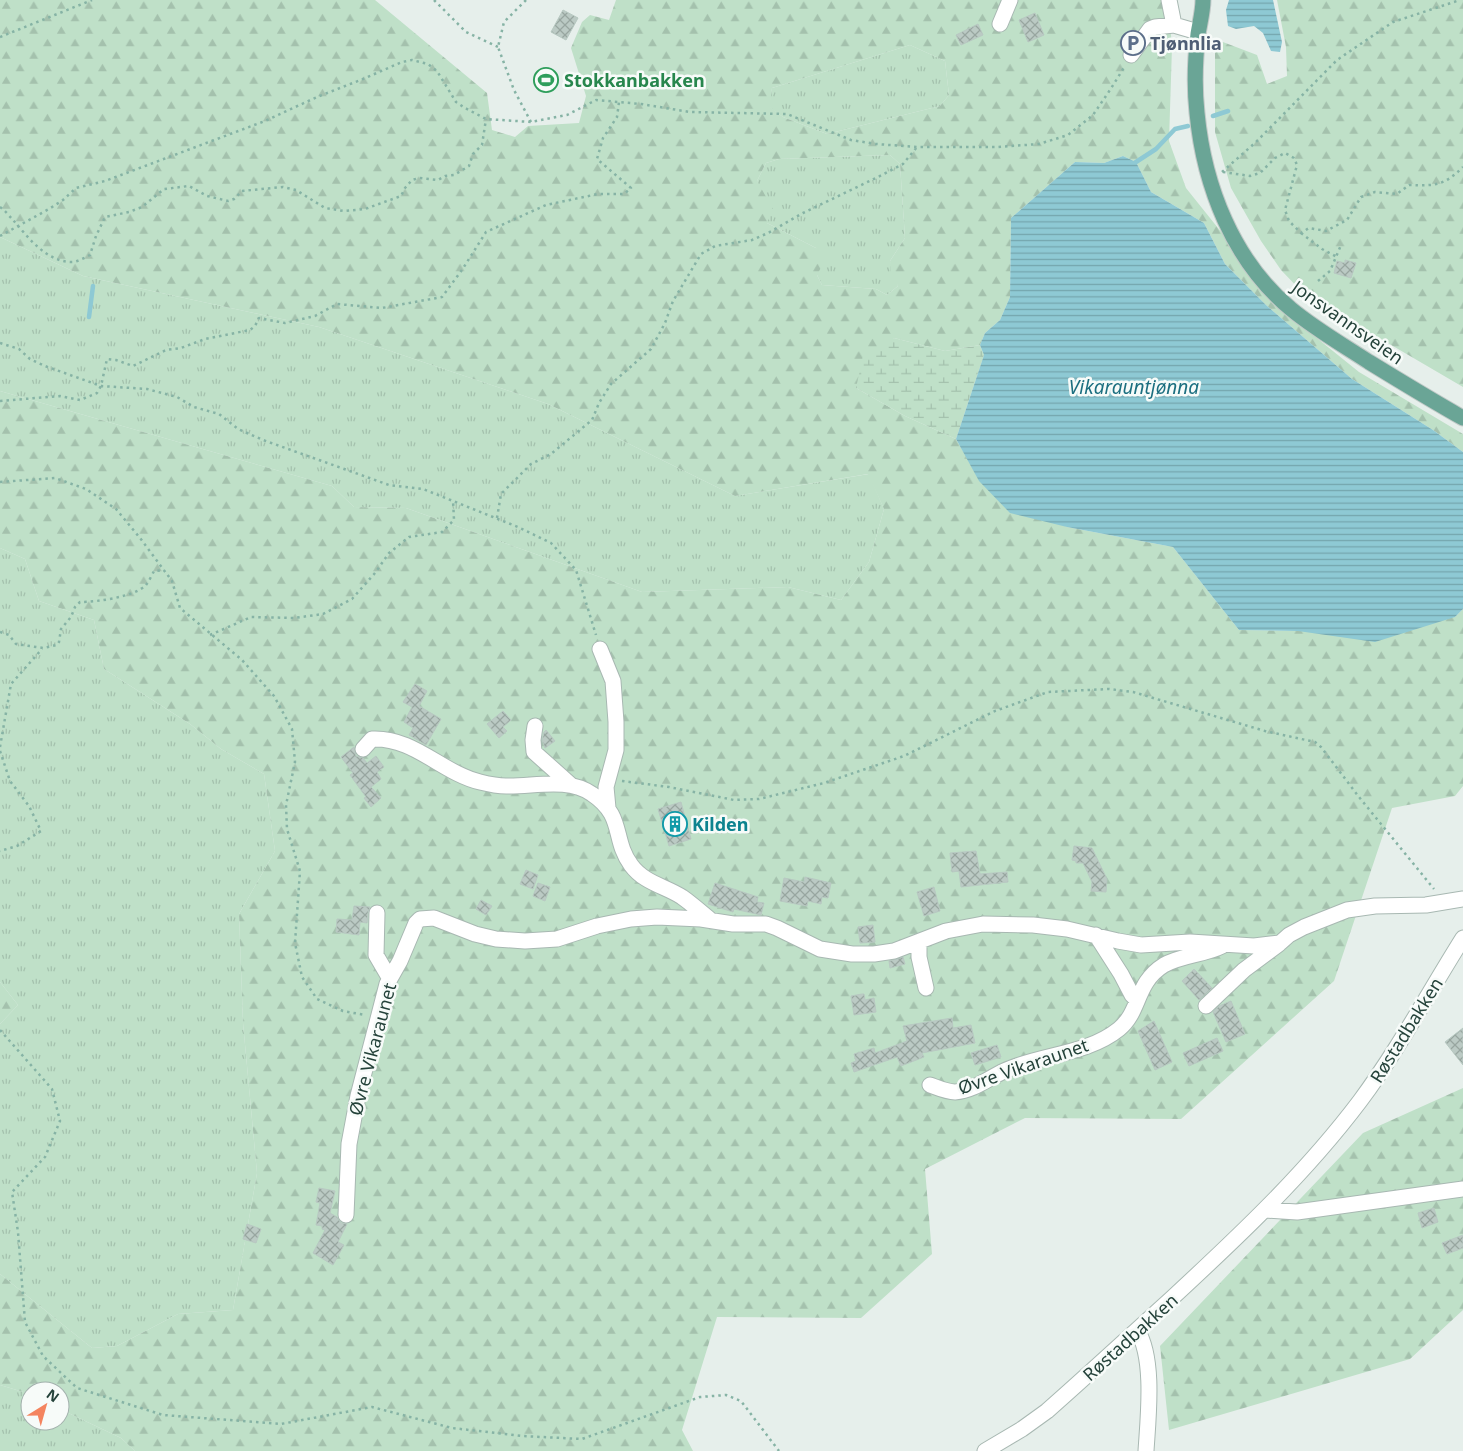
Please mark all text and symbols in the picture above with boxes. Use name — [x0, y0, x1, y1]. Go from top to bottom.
parking icon: Tjønnlia — [1120, 30, 1146, 56]
place label: Tjønnlia — [1150, 31, 1222, 55]
sports icon: Stokkanbakken — [533, 67, 559, 93]
place label: Stokkanbakken — [564, 68, 705, 92]
street label: Jonsvannsveien — [1286, 273, 1408, 369]
water label: Vikarauntjønna — [1069, 374, 1199, 400]
building icon: Kilden — [662, 811, 688, 837]
place label: Kilden — [692, 812, 749, 836]
street label: Røstadbakken — [1364, 973, 1448, 1087]
street label: Øvre Vikaraunet — [343, 980, 401, 1118]
street label: Øvre Vikaraunet — [955, 1032, 1092, 1100]
street label: Røstadbakken — [1077, 1288, 1183, 1386]
north arrow — [20, 1381, 70, 1431]
text: N — [43, 1384, 63, 1406]

